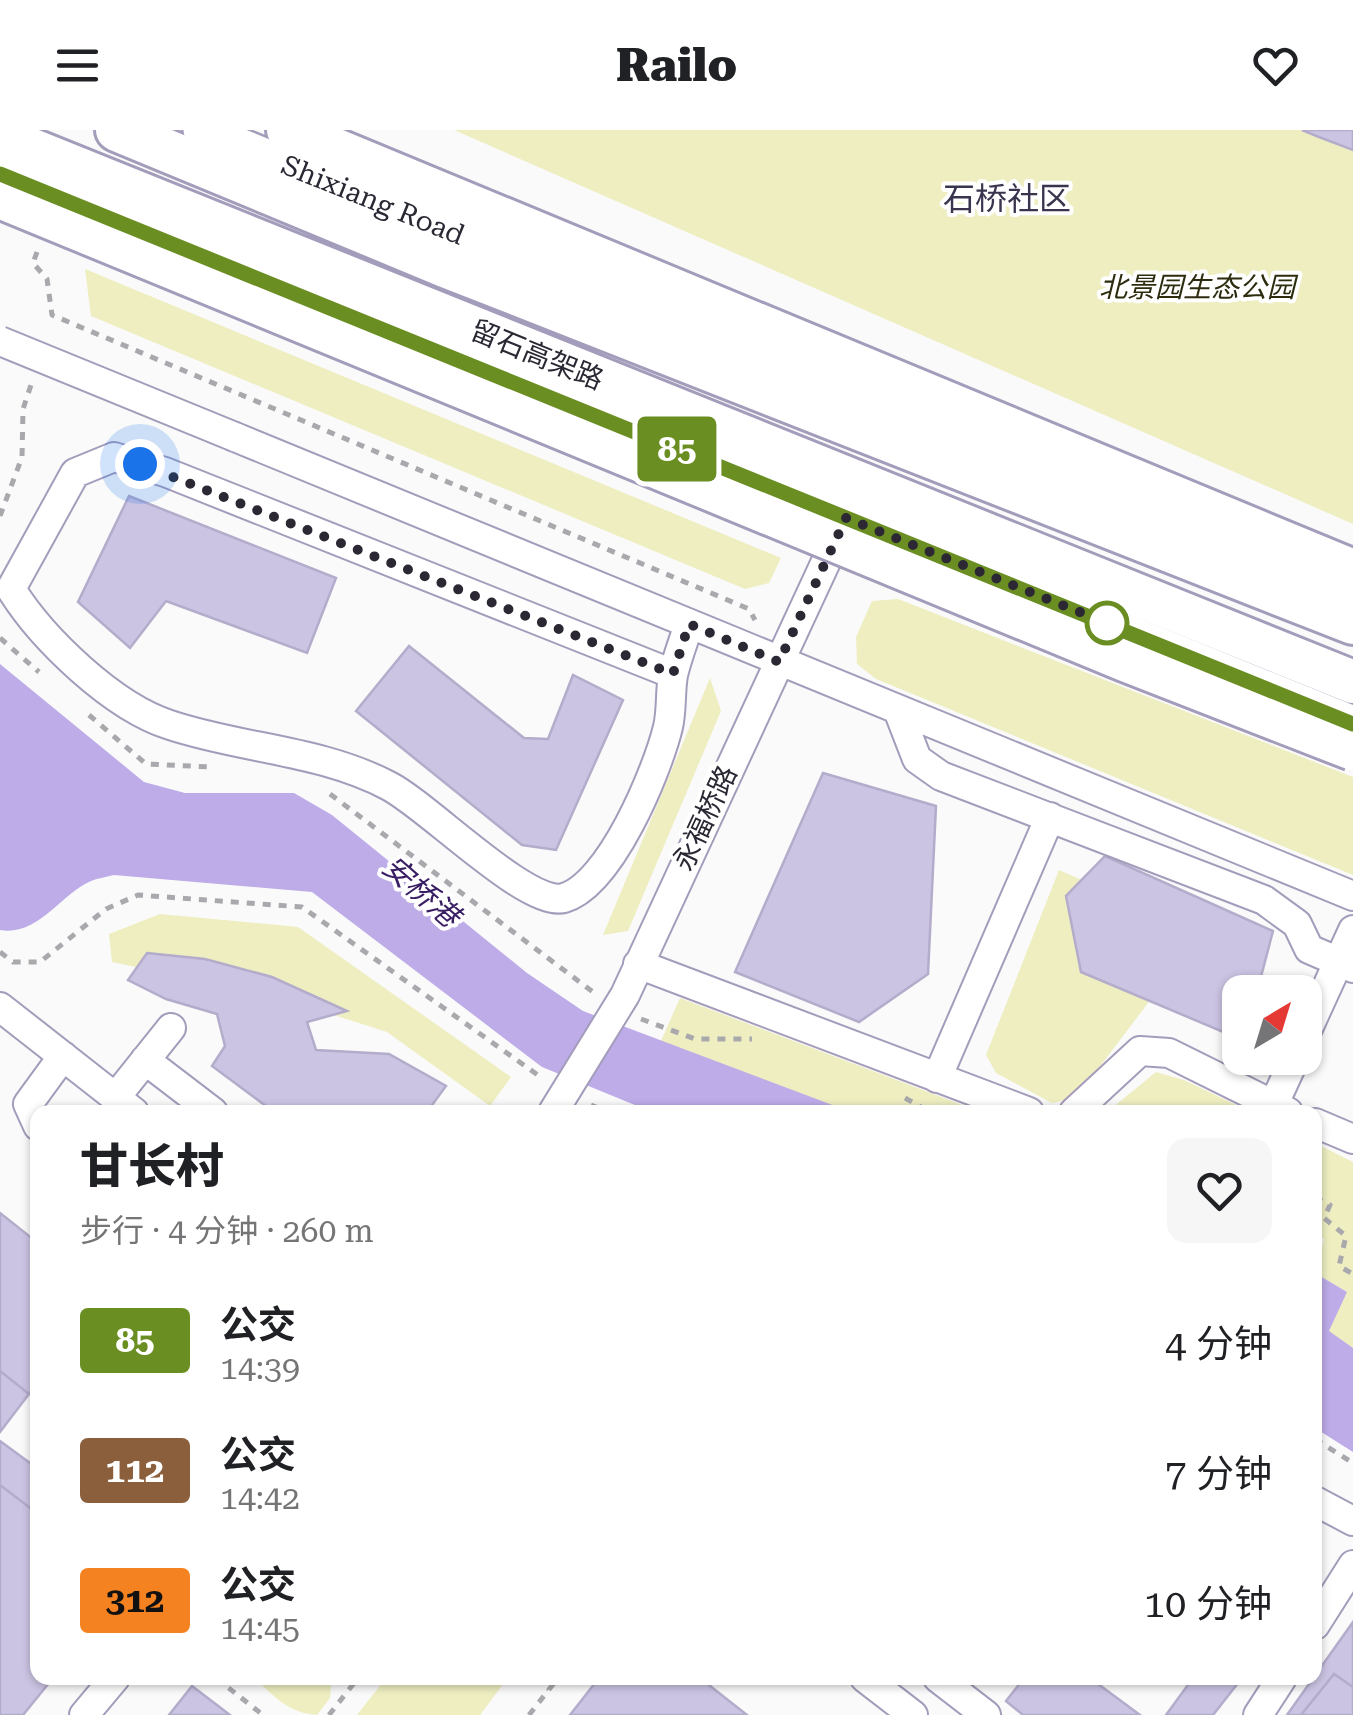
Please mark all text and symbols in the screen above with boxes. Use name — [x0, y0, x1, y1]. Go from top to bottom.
icon: menu — [50, 38, 105, 93]
icon: heart — [1248, 38, 1303, 93]
text: Railo — [616, 39, 737, 92]
street label: Shixiang Road — [277, 148, 469, 252]
district label: 石桥社区 — [943, 180, 1071, 218]
park label: 北景园生态公园 — [1099, 271, 1299, 304]
street label: 留石高架路 — [466, 313, 608, 397]
line badge: 85 — [632, 416, 722, 482]
text: 85 — [657, 429, 697, 470]
your location — [115, 439, 165, 489]
unlabelled marker — [1086, 602, 1128, 644]
street label: 永福桥路 — [666, 760, 744, 876]
water label: 安桥港 — [376, 848, 469, 936]
north arrow — [1222, 975, 1322, 1075]
map controls — [1222, 975, 1322, 1075]
button: heart — [1167, 1138, 1272, 1243]
text: 甘长村 — [80, 1139, 224, 1195]
text: 步行 · 4 分钟 · 260 m — [80, 1212, 374, 1250]
text: 公交 — [220, 1303, 296, 1347]
text: 85 — [115, 1320, 155, 1361]
text: 4 分钟 — [1165, 1322, 1272, 1366]
text: 14:39 — [220, 1349, 300, 1387]
text: 公交 — [220, 1433, 296, 1477]
text: 112 — [106, 1450, 164, 1491]
text: 7 分钟 — [1165, 1452, 1272, 1496]
text: 14:42 — [220, 1479, 300, 1517]
text: 公交 — [220, 1563, 296, 1607]
text: 312 — [106, 1580, 164, 1621]
text: 10 分钟 — [1144, 1582, 1272, 1626]
text: 14:45 — [220, 1609, 300, 1647]

